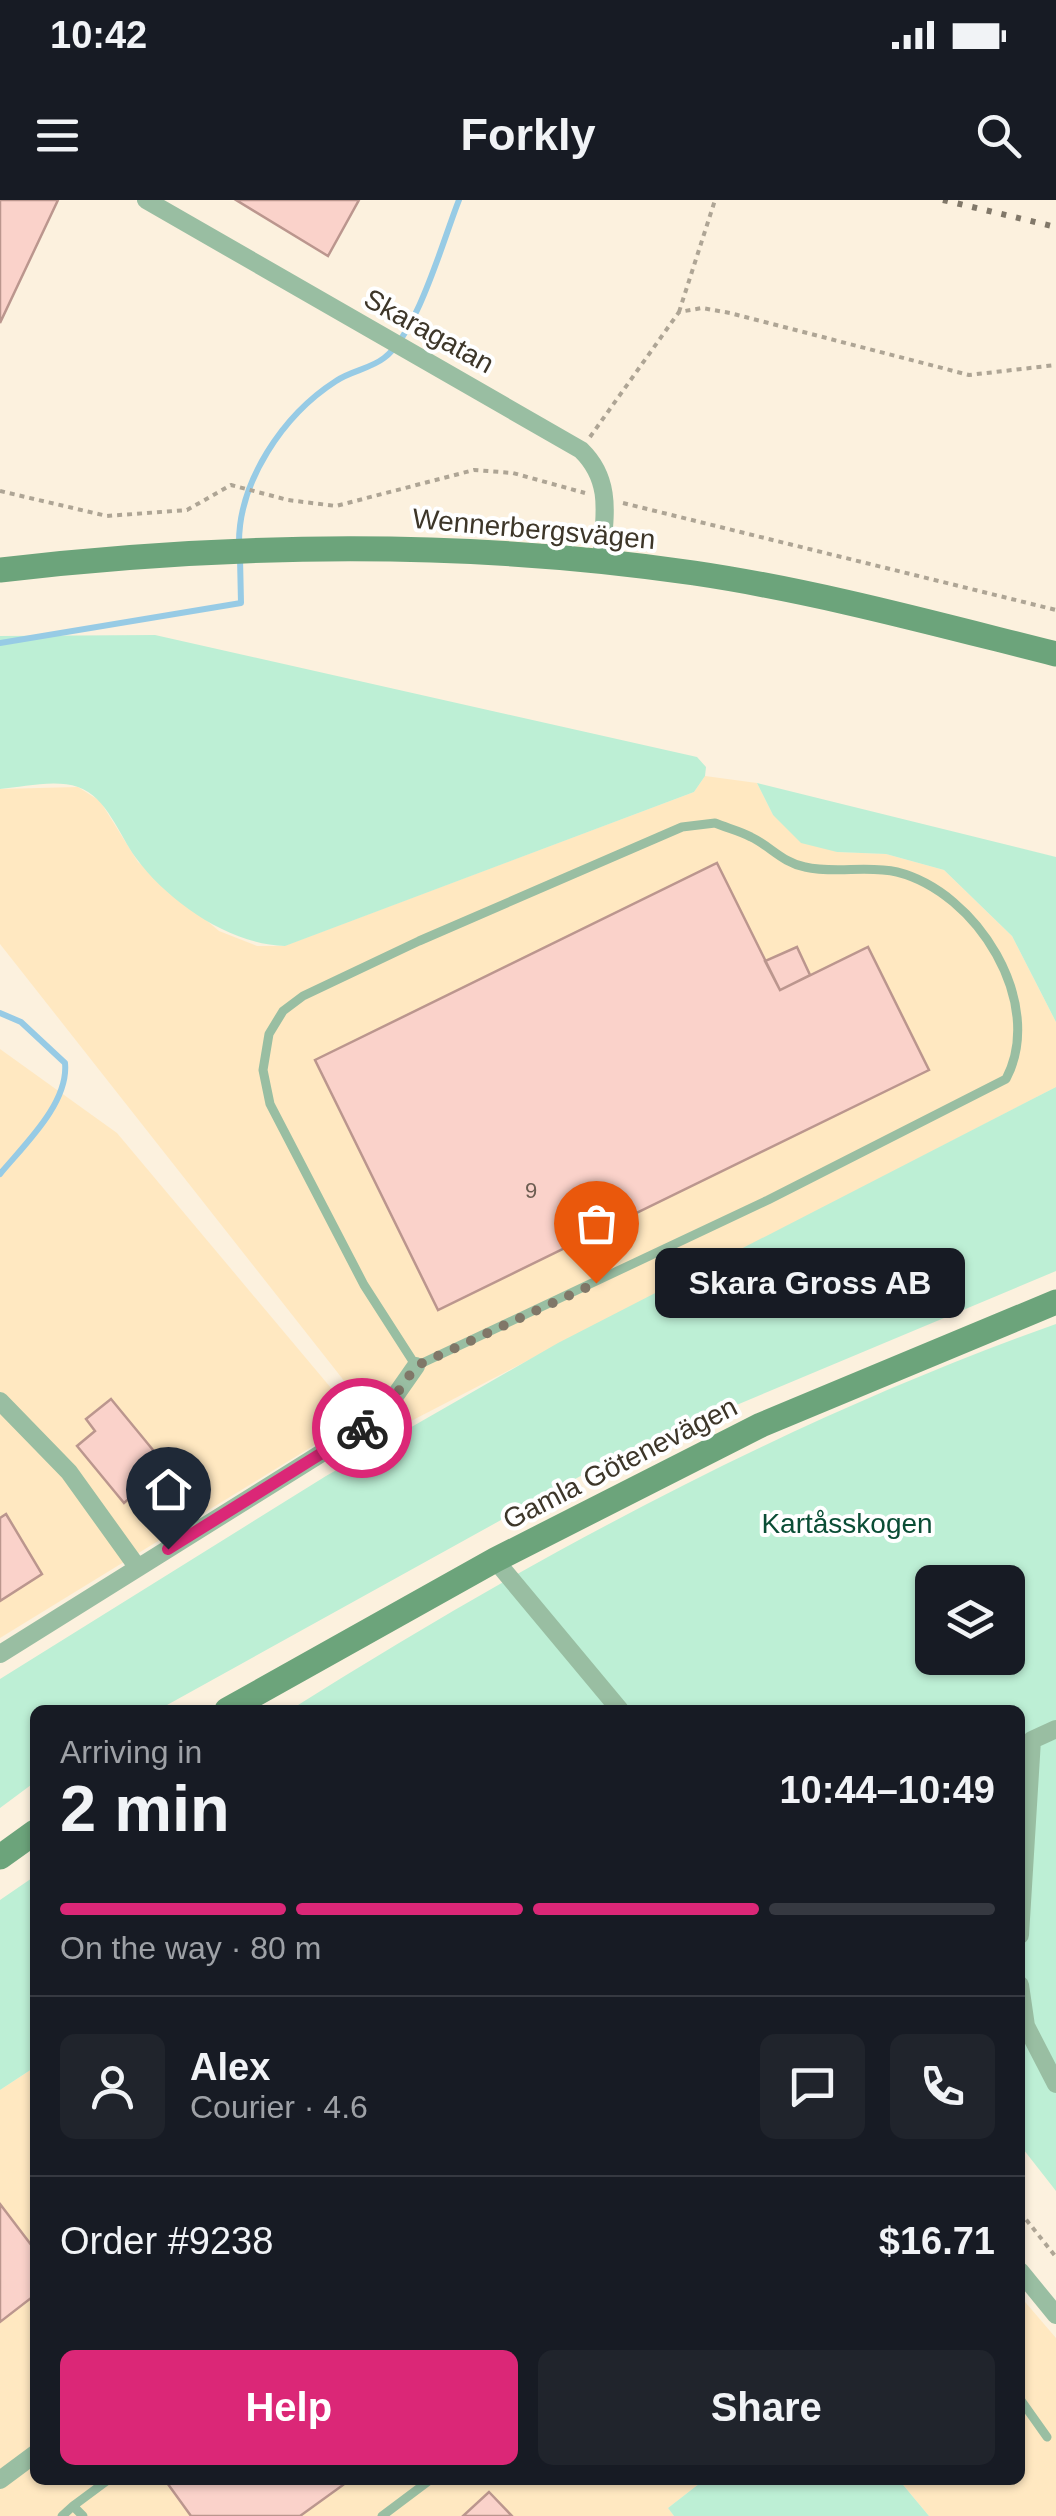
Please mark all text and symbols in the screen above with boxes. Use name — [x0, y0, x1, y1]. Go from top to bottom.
text: 10:42 — [50, 14, 147, 56]
icon: menu — [30, 108, 85, 163]
icon: search — [971, 108, 1026, 163]
text: Forkly — [460, 109, 596, 160]
street label: Skaragatan — [359, 283, 499, 379]
street label: Wennerbergsvägen — [411, 503, 657, 555]
house number: 9 — [525, 1178, 537, 1203]
pin — [554, 1181, 639, 1284]
icon: bag — [569, 1196, 624, 1251]
callout: Skara Gross AB — [656, 1248, 966, 1318]
text: Skara Gross AB — [689, 1265, 931, 1301]
courier — [312, 1378, 412, 1478]
street label: Gamla Götenevägen — [498, 1391, 742, 1535]
icon: bike — [335, 1401, 390, 1456]
pin — [126, 1447, 211, 1550]
icon: home — [141, 1462, 196, 1517]
park label: Kartåsskogen — [761, 1508, 933, 1539]
map controls — [915, 1565, 1025, 1675]
button: layers — [915, 1565, 1025, 1675]
text: Arriving in — [60, 1734, 202, 1770]
text: 10:44–10:49 — [779, 1769, 995, 1811]
text: 2 min — [60, 1772, 230, 1845]
text: On the way · 80 m — [60, 1930, 321, 1966]
button: person — [60, 2034, 165, 2139]
button: chat — [760, 2034, 865, 2139]
button: phone — [890, 2034, 995, 2139]
text: Alex — [190, 2046, 270, 2088]
text: Courier · 4.6 — [190, 2089, 368, 2125]
text: Order #9238 — [60, 2220, 273, 2262]
text: $16.71 — [879, 2220, 995, 2262]
button: Help — [60, 2350, 518, 2465]
button: Share — [538, 2350, 995, 2465]

